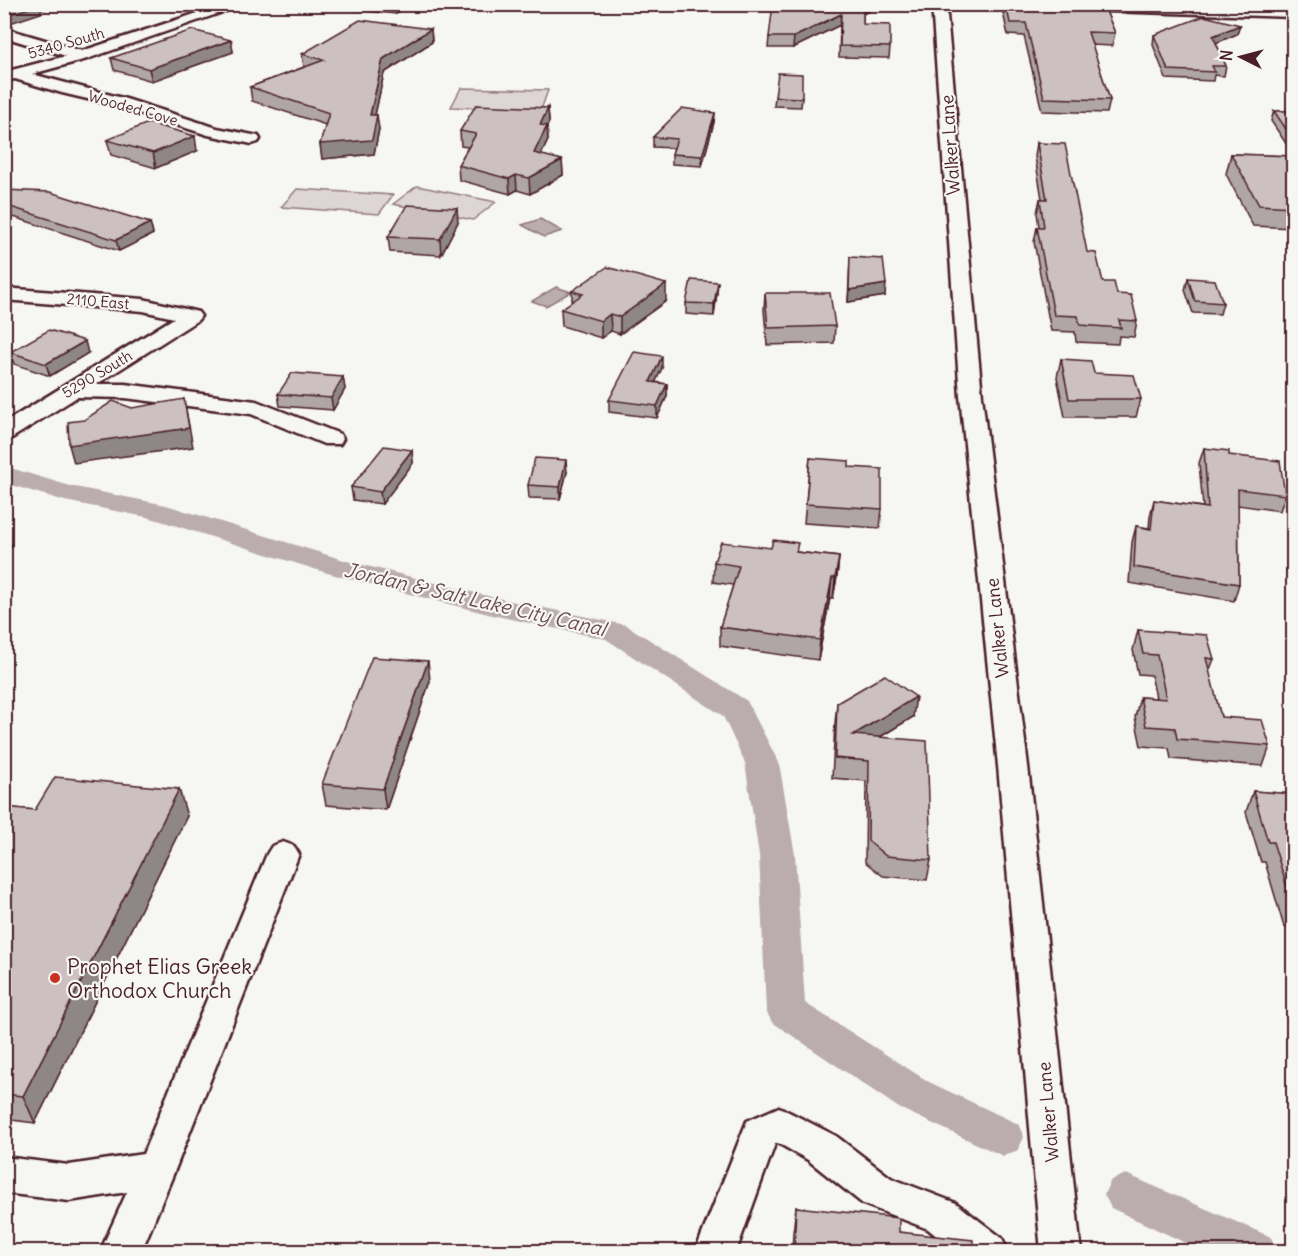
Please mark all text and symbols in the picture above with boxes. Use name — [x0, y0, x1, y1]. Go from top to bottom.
street label: 5340 South — [26, 23, 107, 63]
north arrow — [1211, 27, 1271, 87]
text: N — [1216, 49, 1237, 62]
street label: Wooded Cove — [86, 86, 180, 130]
street label: Walker Lane — [935, 94, 965, 196]
street label: 2110 East — [66, 289, 130, 313]
street label: 5290 South — [59, 346, 136, 402]
water label: Jordan & Salt Lake City Canal — [342, 557, 611, 642]
street label: Walker Lane — [980, 577, 1014, 679]
place label: Prophet Elias Greek Orthodox Church — [67, 953, 252, 1004]
marker: Prophet Elias Greek Orthodox Church — [48, 971, 62, 985]
street label: Walker Lane — [1032, 1061, 1064, 1163]

